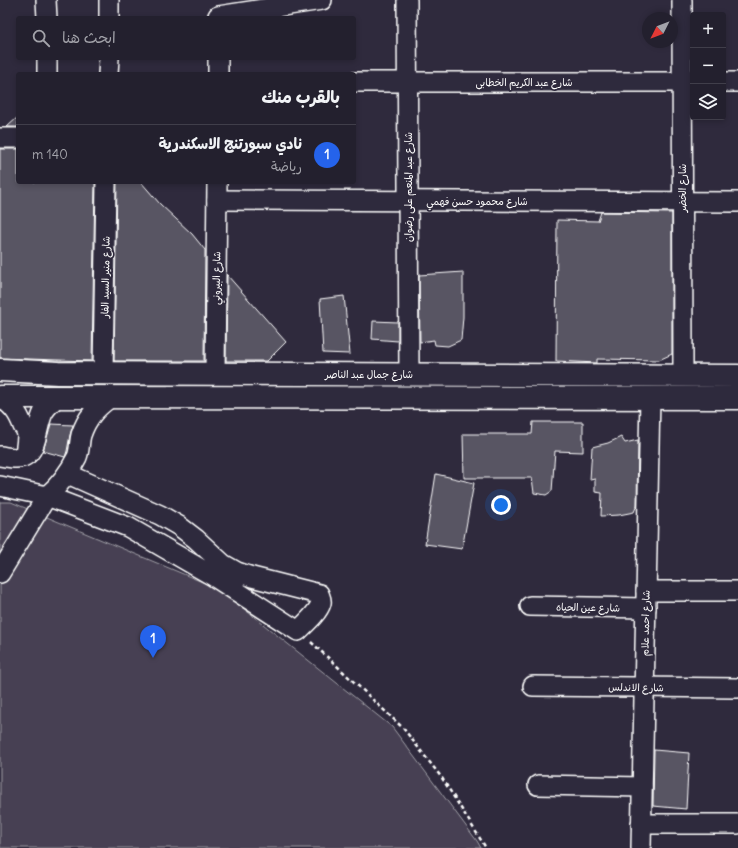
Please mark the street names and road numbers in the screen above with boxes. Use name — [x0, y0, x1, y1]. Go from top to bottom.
street label: شارع عبد الكريم الخطابى — [475, 76, 573, 90]
street label: شارع عبد المنعم على رضوان — [402, 132, 416, 242]
street label: شارع الخضر — [676, 163, 690, 213]
street label: شارع محمود حسن فهمي — [426, 195, 528, 211]
street label: شارع منير السيد الفار — [98, 236, 114, 319]
street label: شارع البيروني — [210, 251, 226, 305]
street label: شارع جمال عبد الناصر — [324, 368, 413, 382]
street label: شارع احمد علام — [638, 590, 654, 656]
street label: شارع عين الحياه — [556, 600, 620, 616]
street label: شارع الاندلس — [608, 681, 664, 695]

